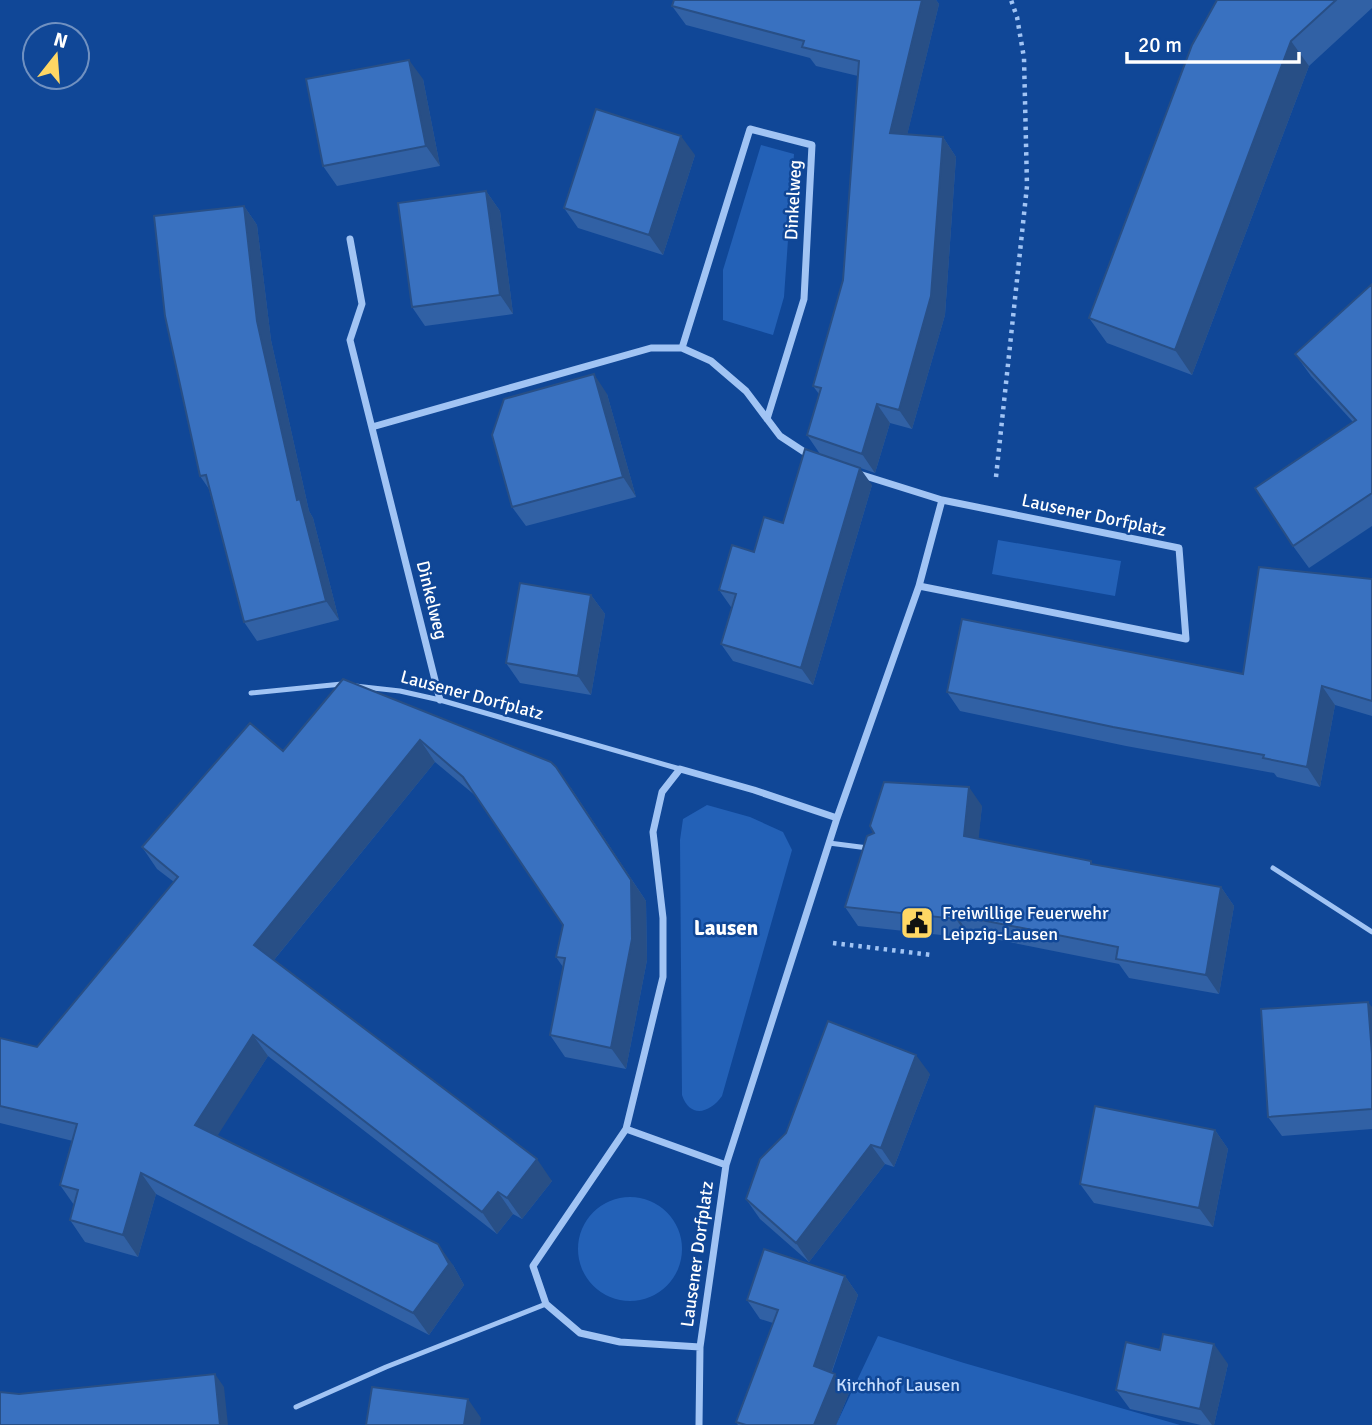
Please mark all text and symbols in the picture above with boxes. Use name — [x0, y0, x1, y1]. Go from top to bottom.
north arrow — [21, 21, 91, 91]
scale bar — [1127, 21, 1298, 65]
text: N — [51, 27, 71, 54]
text: 20 m — [1138, 32, 1182, 58]
street label: Dinkelweg — [780, 159, 806, 241]
street label: Lausener Dorfplatz — [1020, 489, 1168, 541]
street label: Dinkelweg — [412, 558, 452, 642]
street label: Lausener Dorfplatz — [398, 665, 546, 725]
place label: Freiwillige Feuerwehr Leipzig-Lausen — [942, 902, 1109, 945]
public building icon: Freiwillige Feuerwehr Leipzig-Lausen — [898, 904, 936, 942]
district label: Lausen — [694, 915, 758, 941]
street label: Lausener Dorfplatz — [676, 1180, 718, 1328]
park label: Kirchhof Lausen — [836, 1374, 960, 1396]

